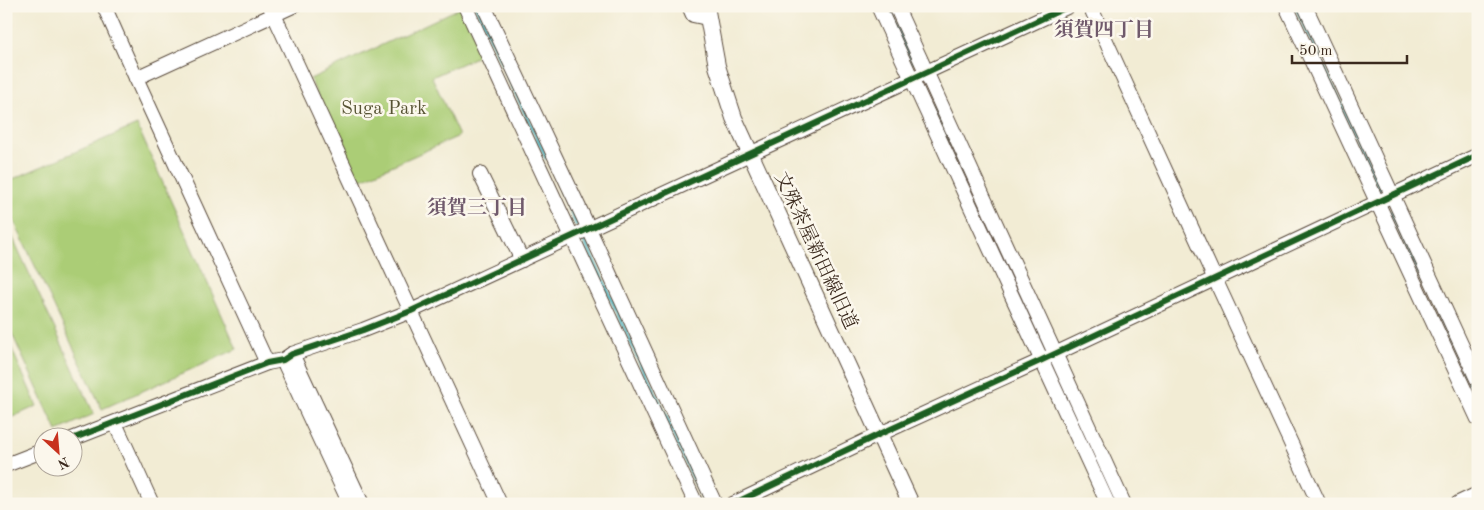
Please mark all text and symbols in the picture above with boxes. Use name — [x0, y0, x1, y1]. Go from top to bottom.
district label: 須賀四丁目 — [1054, 18, 1154, 41]
scale bar — [1292, 32, 1406, 64]
text: 50 m — [1299, 44, 1333, 59]
park label: Suga Park — [341, 100, 427, 119]
street label: 文殊茶屋新田線旧道 — [770, 169, 861, 333]
district label: 須賀三丁目 — [427, 196, 527, 219]
north arrow — [32, 428, 82, 478]
text: N — [55, 454, 71, 472]

